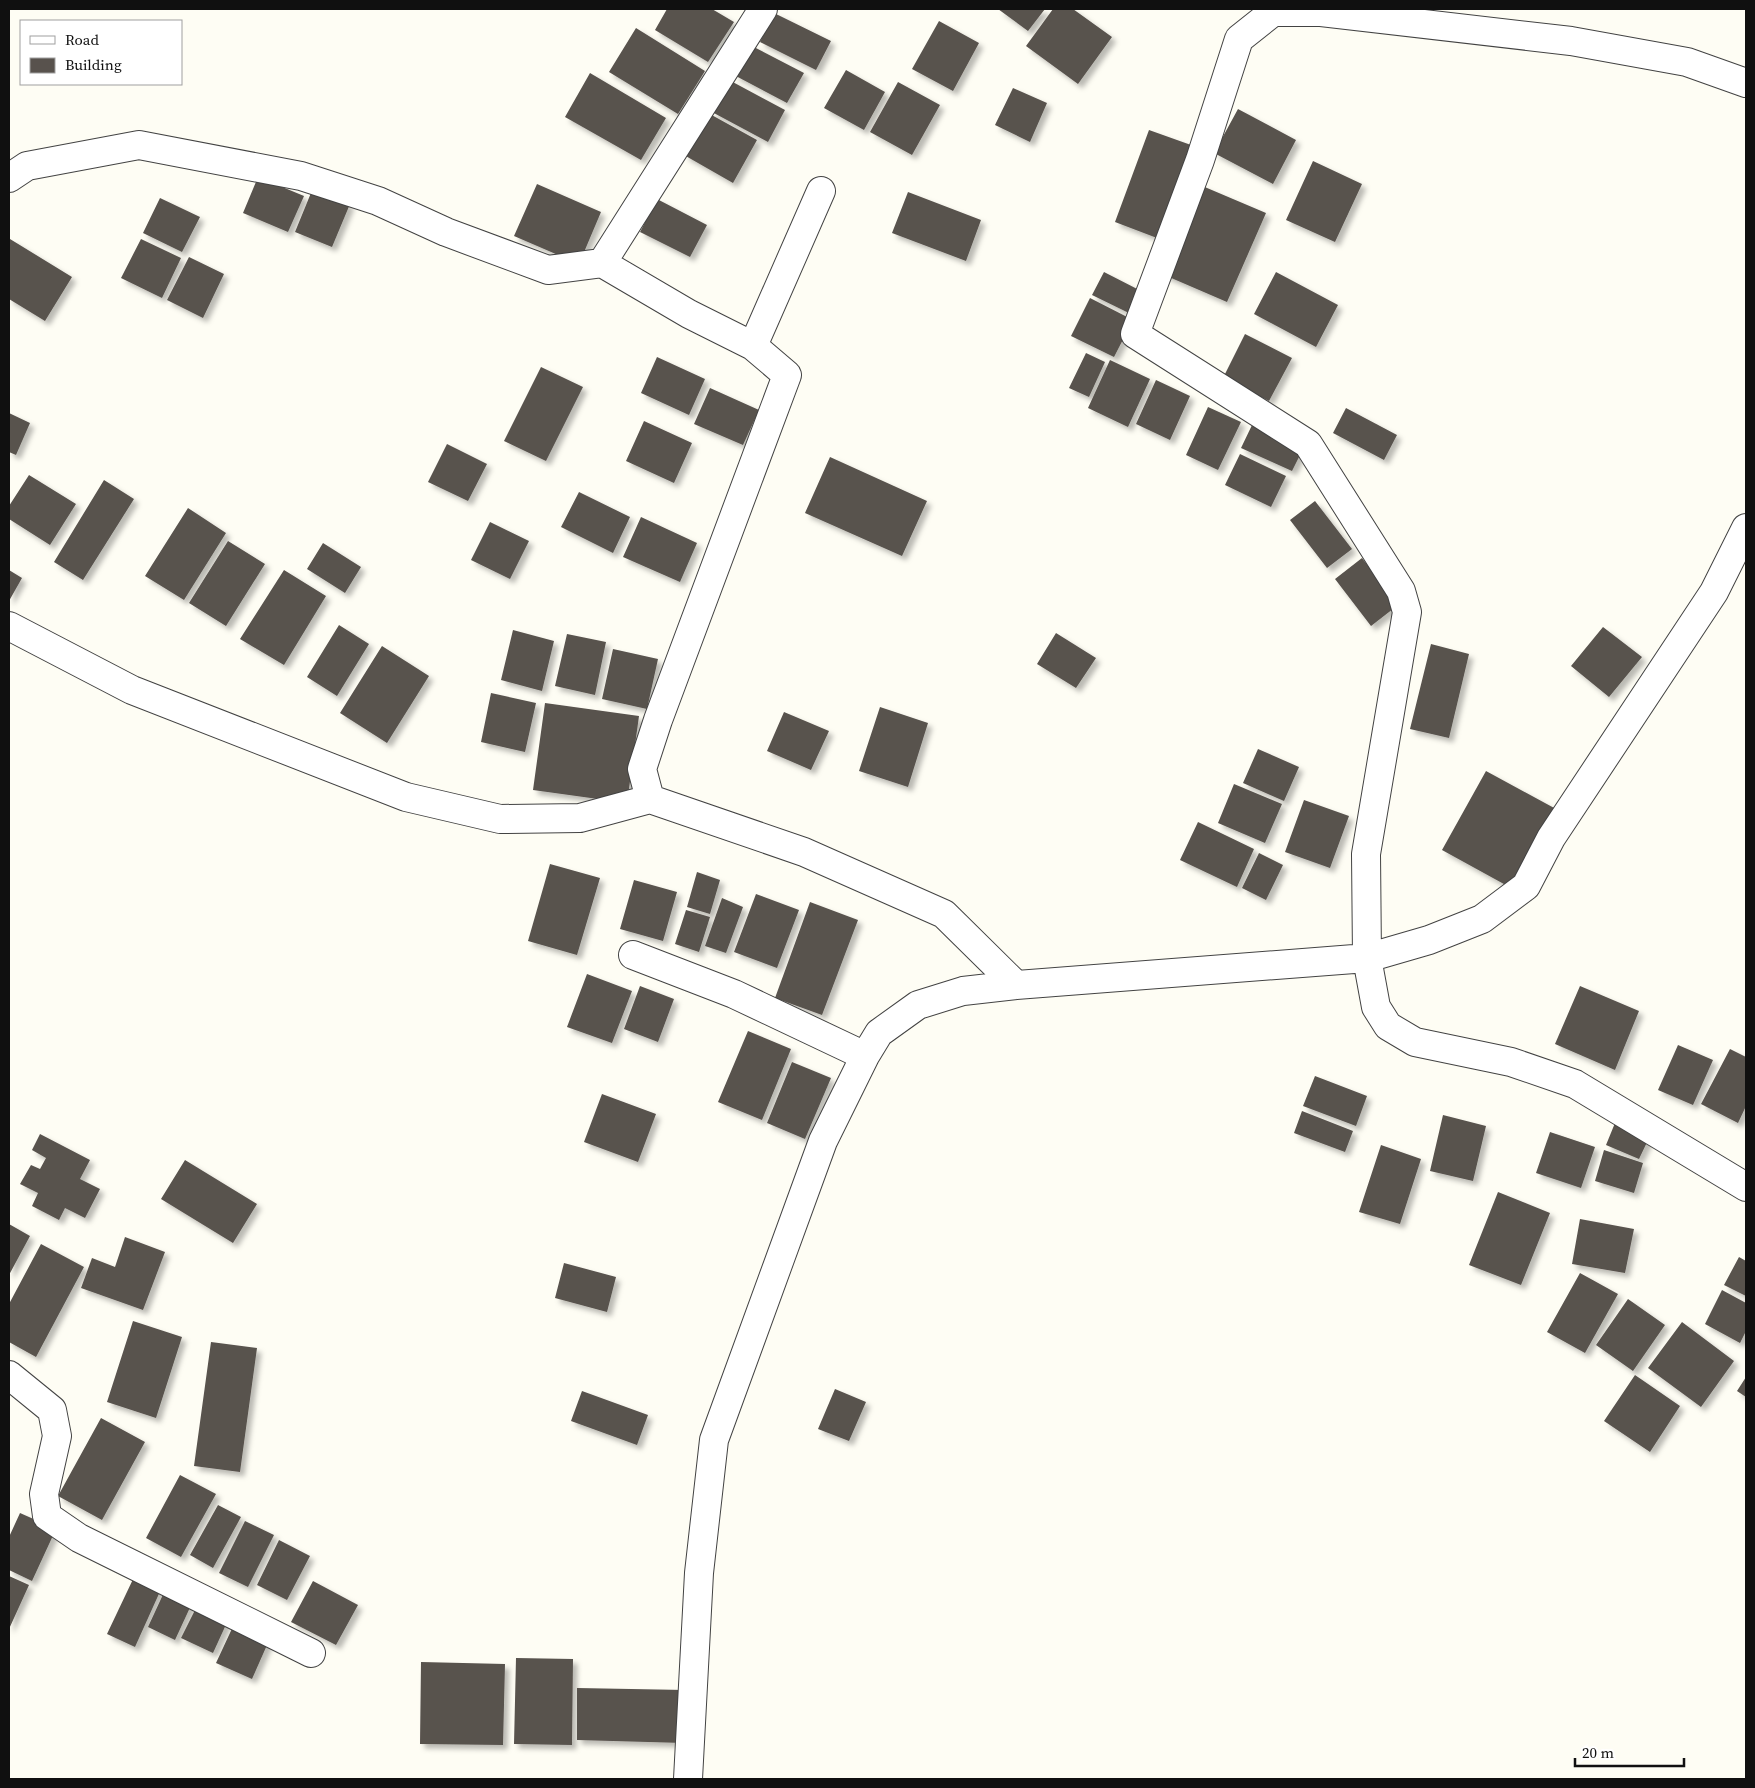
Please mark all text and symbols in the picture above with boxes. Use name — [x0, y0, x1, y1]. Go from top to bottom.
legend — [20, 20, 182, 85]
text: Road — [65, 29, 99, 50]
text: Building — [65, 54, 122, 75]
scale bar — [1575, 1736, 1684, 1768]
text: 20 m — [1582, 1742, 1614, 1763]

